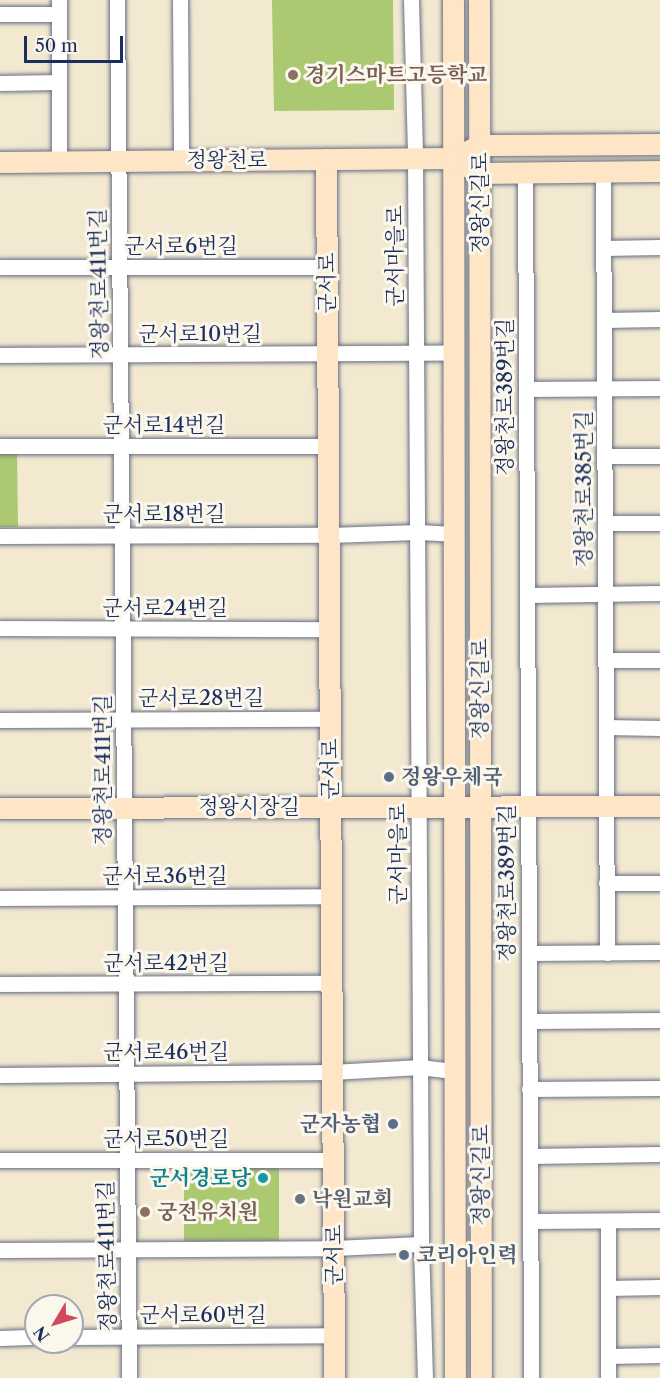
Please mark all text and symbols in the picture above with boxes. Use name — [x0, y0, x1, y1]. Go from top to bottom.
scale bar — [27, 24, 126, 62]
text: 50 m — [35, 35, 78, 57]
place label: 경기스마트고등학교 — [305, 62, 488, 88]
marker: 경기스마트고등학교 — [286, 68, 300, 82]
street label: 정왕천로 — [186, 147, 268, 173]
street label: 정왕신길로 — [467, 152, 493, 254]
street label: 군서마을로 — [382, 205, 408, 307]
street label: 정왕천로411번길 — [85, 208, 113, 360]
street label: 군서로6번길 — [124, 233, 238, 259]
street label: 군서로 — [314, 253, 340, 313]
street label: 정왕천로389번길 — [492, 318, 518, 476]
street label: 군서로10번길 — [138, 321, 262, 347]
street label: 정왕천로385번길 — [571, 410, 597, 568]
street label: 군서로14번길 — [103, 412, 225, 438]
street label: 군서로18번길 — [103, 501, 225, 527]
street label: 군서로24번길 — [102, 595, 228, 621]
street label: 정왕신길로 — [467, 638, 493, 740]
street label: 군서로28번길 — [138, 685, 264, 711]
street label: 정왕천로411번길 — [90, 694, 116, 846]
street label: 군서로 — [317, 739, 343, 799]
place label: 정왕우체국 — [401, 764, 502, 790]
marker: 정왕우체국 — [382, 770, 396, 784]
street label: 정왕시장길 — [198, 794, 300, 820]
street label: 군서마을로 — [385, 803, 411, 905]
street label: 정왕천로389번길 — [494, 804, 520, 962]
street label: 군서로36번길 — [102, 863, 228, 889]
street label: 군서로42번길 — [103, 950, 229, 976]
street label: 군서로46번길 — [103, 1039, 229, 1065]
place label: 군자농협 — [300, 1111, 381, 1137]
marker: 군자농협 — [386, 1117, 400, 1131]
street label: 정왕신길로 — [468, 1124, 494, 1226]
street label: 군서로50번길 — [103, 1126, 229, 1152]
place label: 군서경로당 — [150, 1165, 251, 1191]
marker: 군서경로당 — [256, 1171, 270, 1185]
street label: 정왕천로411번길 — [93, 1180, 121, 1332]
place label: 낙원교회 — [312, 1186, 393, 1212]
marker: 낙원교회 — [293, 1192, 307, 1206]
place label: 궁전유치원 — [157, 1199, 258, 1225]
marker: 궁전유치원 — [138, 1205, 152, 1219]
street label: 군서로 — [321, 1225, 347, 1285]
place label: 코리아인력 — [416, 1242, 517, 1268]
marker: 코리아인력 — [397, 1248, 411, 1262]
north arrow — [24, 1294, 84, 1354]
street label: 군서로60번길 — [139, 1302, 267, 1328]
text: N — [29, 1322, 54, 1345]

